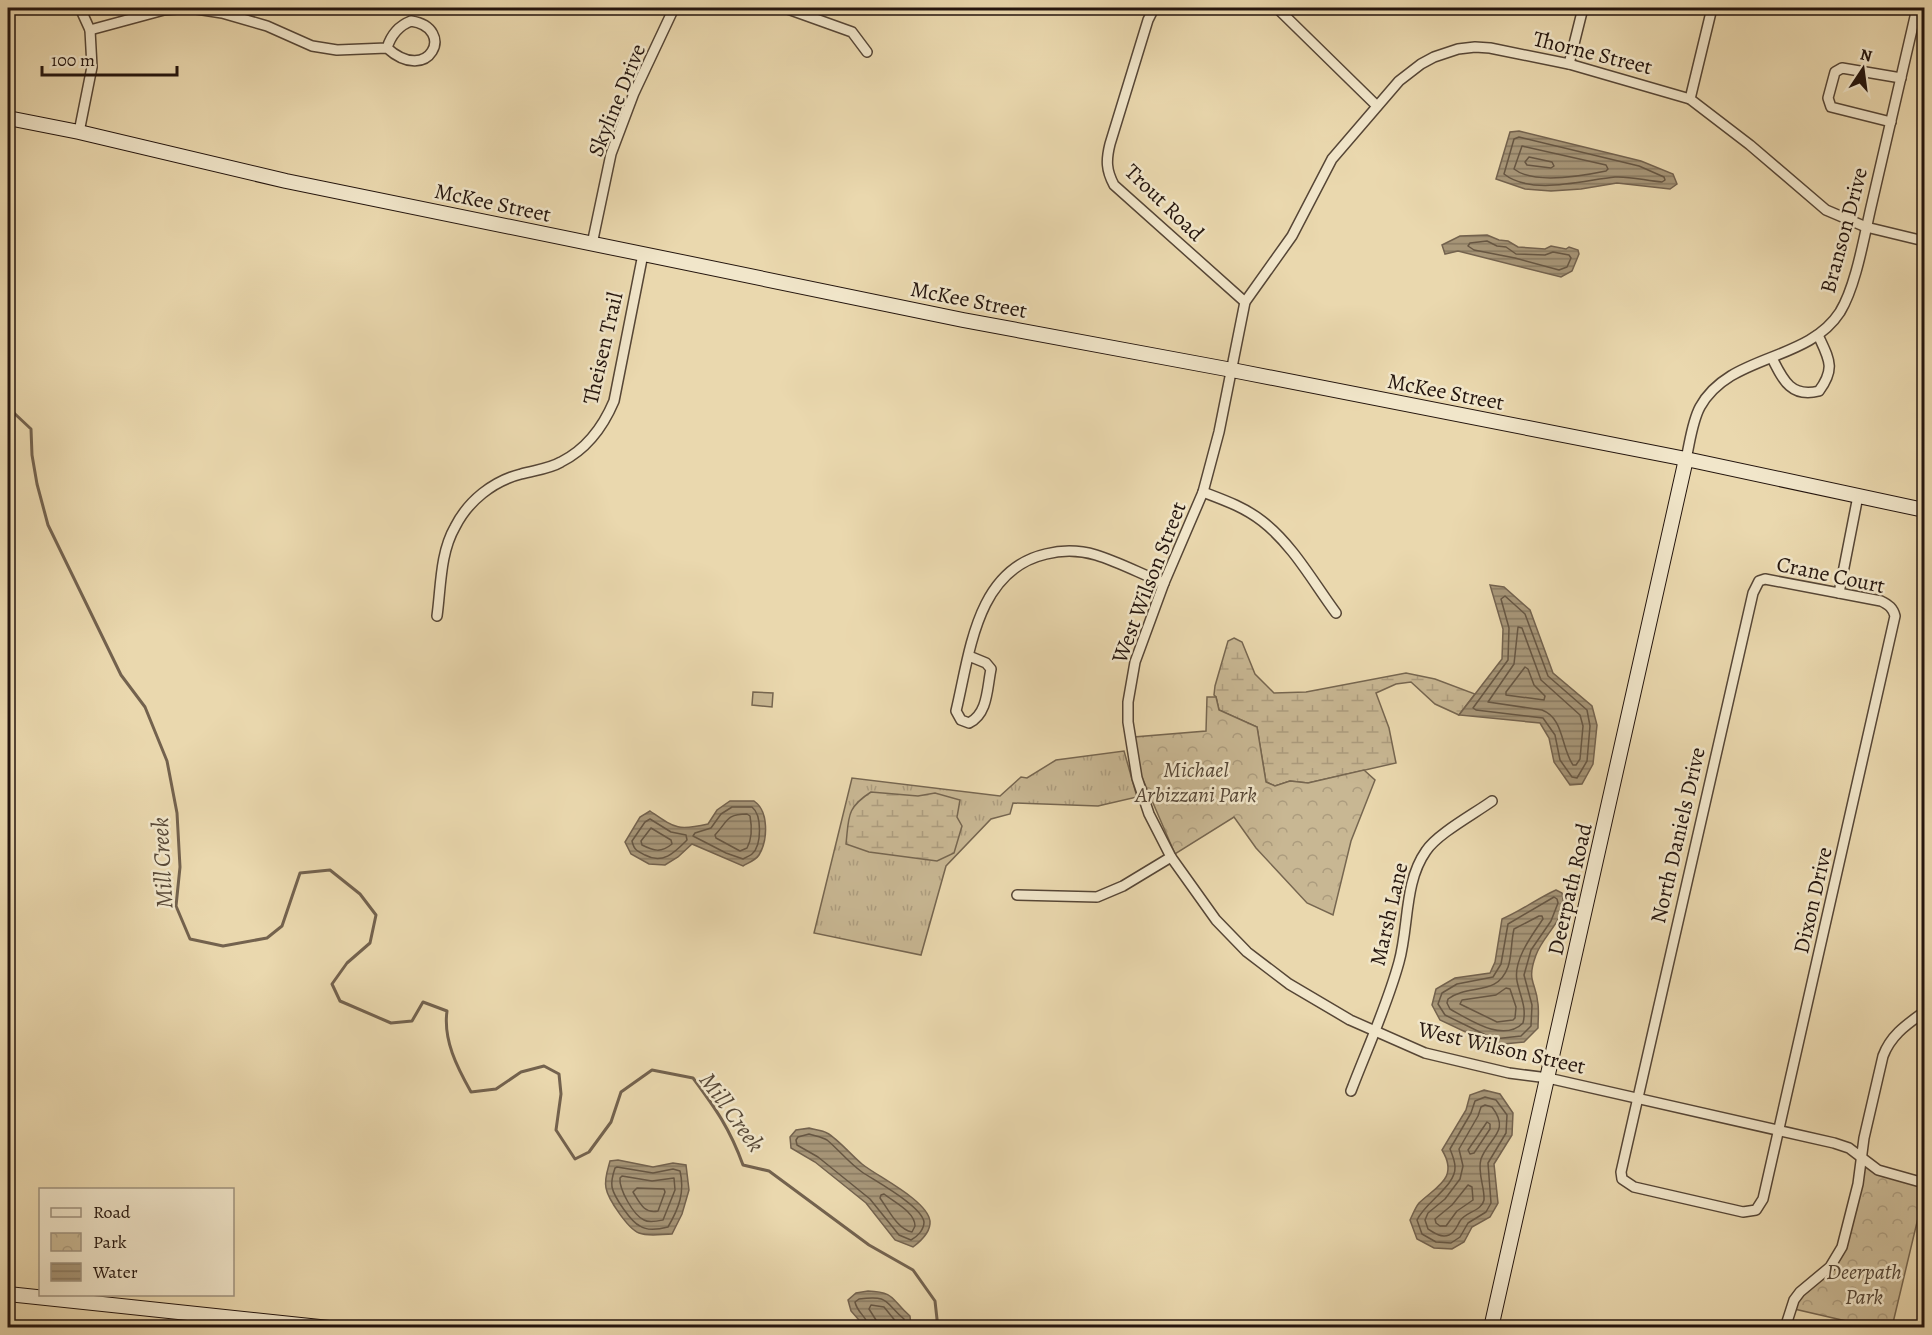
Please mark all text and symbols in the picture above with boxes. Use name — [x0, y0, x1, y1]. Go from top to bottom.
street label: Thorne Street — [1530, 24, 1655, 82]
scale bar — [42, 39, 177, 77]
street label: Skyline Drive — [581, 39, 653, 161]
north arrow — [1833, 39, 1893, 99]
text: N — [1858, 43, 1875, 67]
text: 100 m — [51, 48, 95, 72]
street label: Trout Road — [1118, 157, 1211, 248]
street label: Branson Drive — [1813, 164, 1875, 296]
street label: McKee Street — [432, 176, 554, 230]
street label: McKee Street — [908, 274, 1030, 326]
street label: Theisen Trail — [575, 289, 630, 407]
street label: McKee Street — [1385, 366, 1507, 418]
street label: West Wilson Street — [1104, 497, 1194, 668]
street label: Crane Court — [1774, 549, 1888, 601]
street label: North Daniels Drive — [1643, 744, 1713, 926]
park label: Michael Arbizzani Park — [1134, 755, 1257, 810]
water label: Mill Creek — [144, 816, 180, 910]
street label: Deerpath Road — [1540, 820, 1600, 958]
street label: Dixon Drive — [1786, 844, 1840, 956]
street label: Marsh Lane — [1363, 860, 1415, 969]
street label: West Wilson Street — [1414, 1014, 1588, 1082]
water label: Mill Creek — [692, 1066, 772, 1159]
legend — [39, 1188, 234, 1296]
text: Road — [93, 1200, 131, 1224]
text: Park — [93, 1230, 127, 1254]
park label: Deerpath Park — [1826, 1257, 1902, 1312]
text: Water — [92, 1260, 138, 1284]

